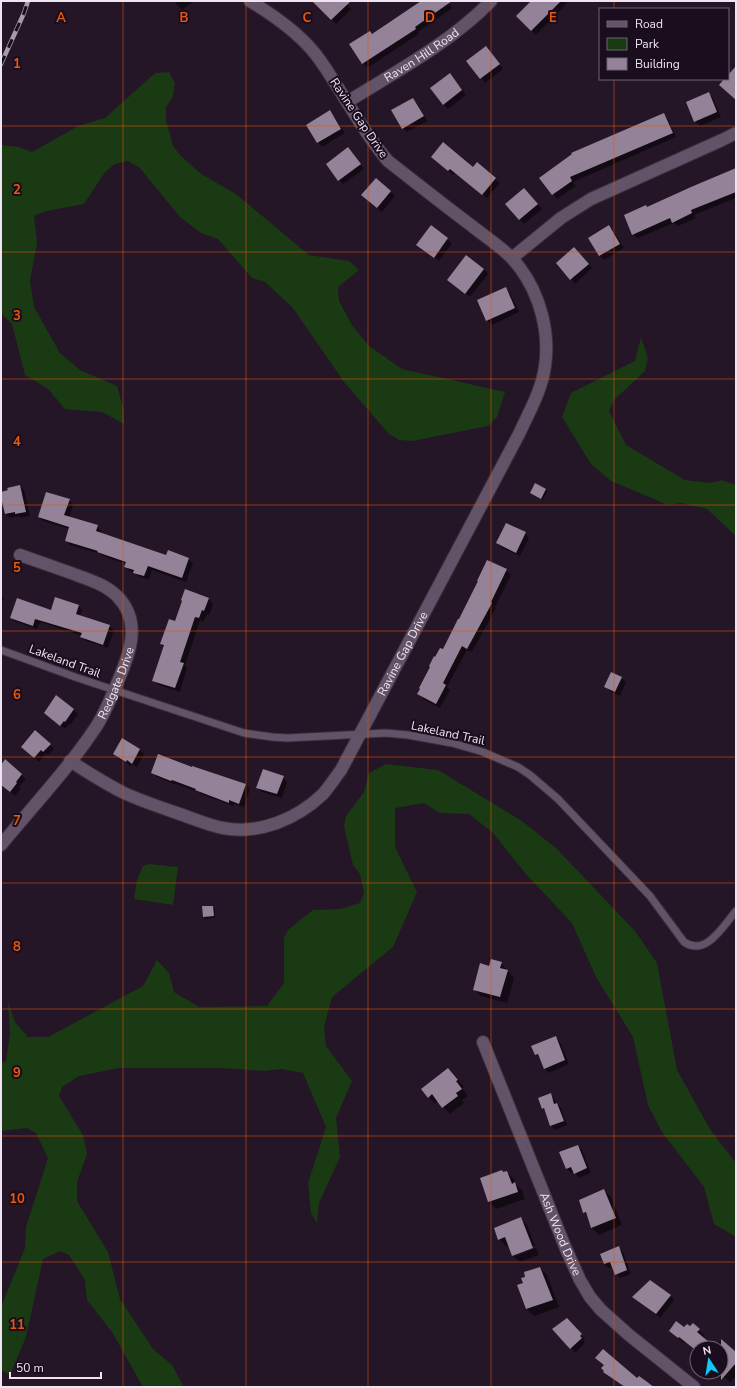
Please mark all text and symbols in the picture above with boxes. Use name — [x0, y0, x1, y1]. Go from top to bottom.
legend — [599, 8, 729, 80]
text: A — [56, 9, 66, 27]
text: B — [180, 9, 189, 27]
text: C — [303, 9, 312, 27]
text: D — [425, 9, 435, 27]
text: E — [549, 9, 557, 27]
text: Road — [635, 16, 663, 32]
street label: Raven Hill Road — [381, 24, 462, 86]
text: Park — [635, 36, 660, 52]
text: 1 — [13, 55, 21, 73]
text: Building — [635, 56, 680, 72]
street label: Ravine Gap Drive — [326, 75, 392, 161]
text: 2 — [13, 181, 21, 199]
text: 3 — [13, 307, 21, 325]
text: 4 — [13, 433, 21, 451]
text: 5 — [13, 559, 21, 577]
street label: Ravine Gap Drive — [374, 609, 431, 699]
street label: Lakeland Trail — [27, 641, 103, 682]
street label: Redgate Drive — [94, 645, 138, 722]
text: 6 — [13, 686, 21, 704]
street label: Lakeland Trail — [410, 717, 487, 749]
text: 7 — [13, 812, 21, 830]
text: 8 — [13, 938, 21, 956]
text: 9 — [13, 1064, 21, 1082]
text: 10 — [9, 1190, 25, 1208]
street label: Ash Wood Drive — [536, 1190, 585, 1278]
text: 11 — [9, 1316, 25, 1334]
north arrow — [689, 1340, 729, 1380]
text: N — [701, 1343, 713, 1359]
scale bar — [10, 1354, 101, 1380]
text: 50 m — [16, 1360, 44, 1376]

